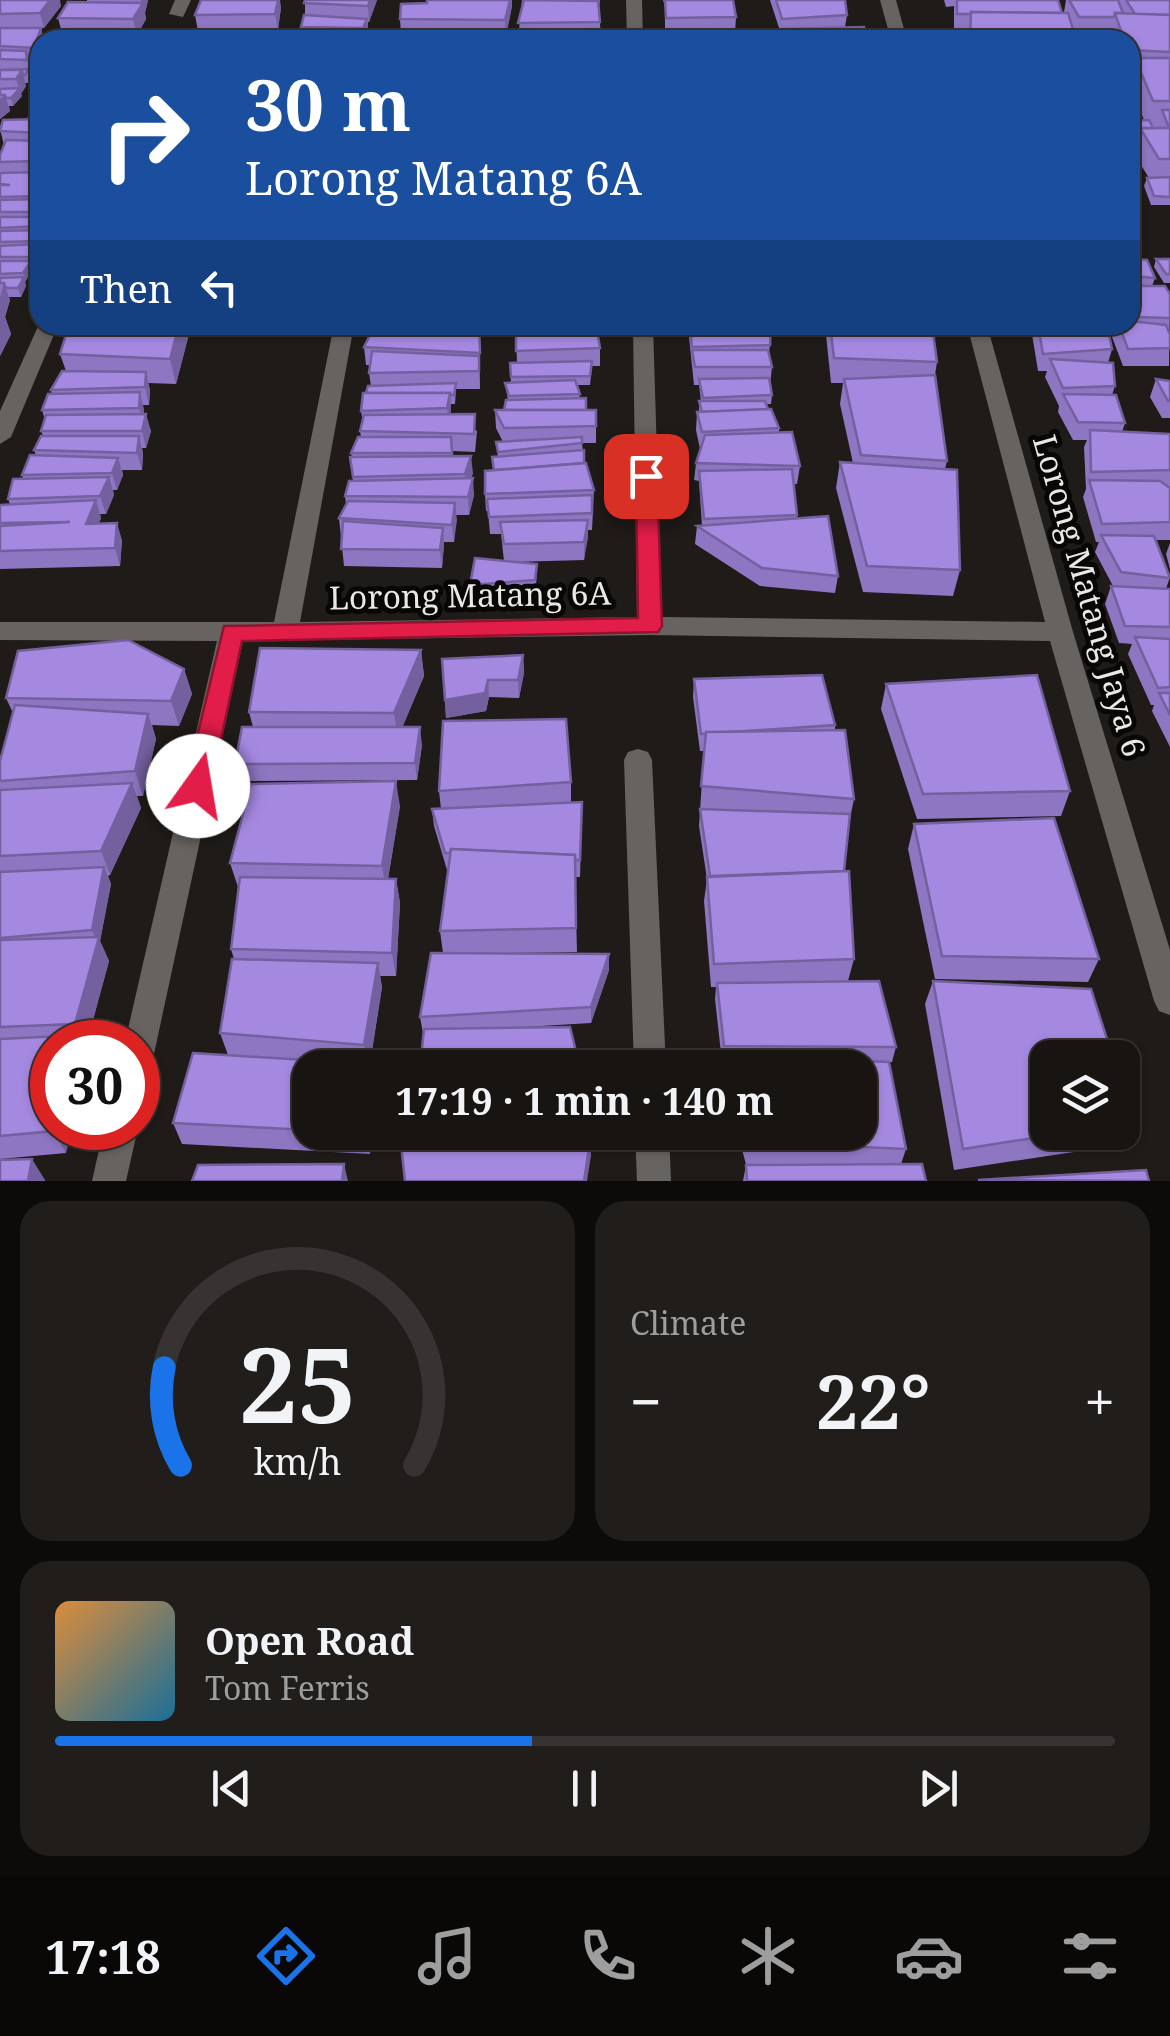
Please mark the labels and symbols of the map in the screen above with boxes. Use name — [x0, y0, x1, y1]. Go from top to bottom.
street label: Lorong Matang Jaya 6 — [1024, 430, 1157, 761]
pin — [604, 434, 689, 519]
street label: Lorong Matang 6A — [329, 571, 612, 618]
position arrow — [146, 734, 250, 838]
speed limit sign: 30 — [30, 1020, 160, 1150]

